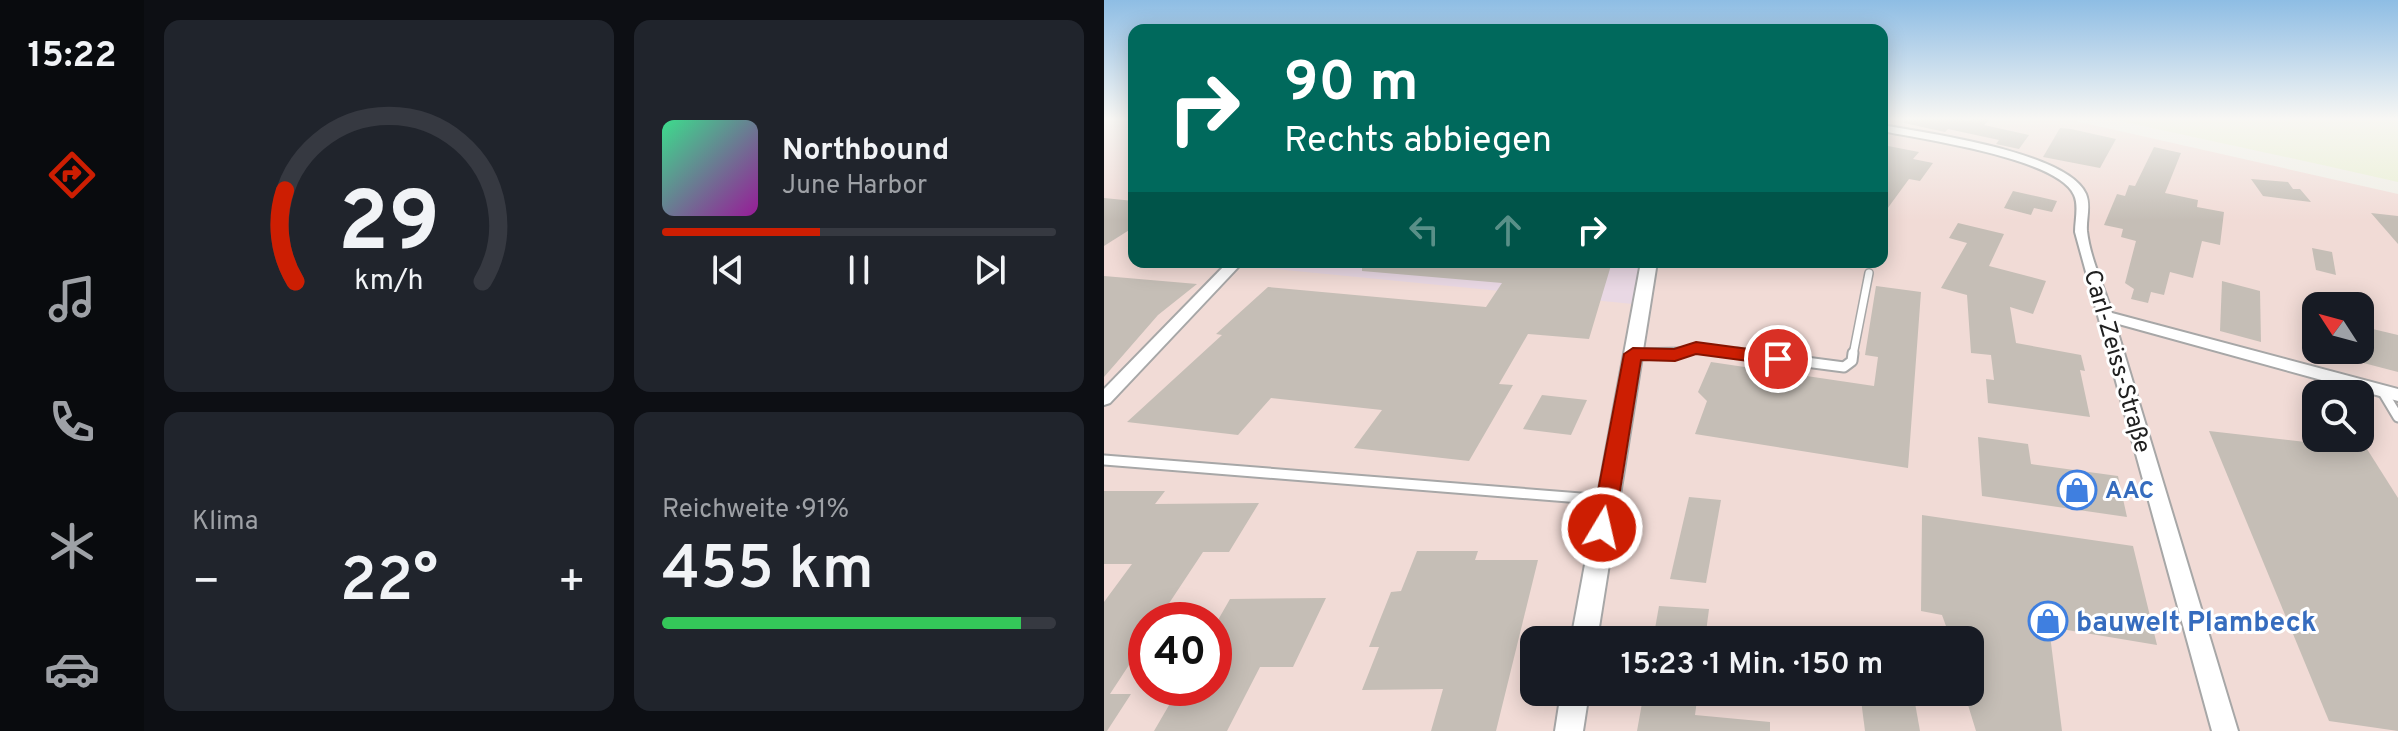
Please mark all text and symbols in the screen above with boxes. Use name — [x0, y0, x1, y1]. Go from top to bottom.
text: 15:22 — [27, 34, 117, 80]
text: 90 m — [1284, 50, 1419, 120]
icon: right — [1152, 56, 1256, 160]
text: Rechts abbiegen — [1284, 119, 1552, 165]
text: Northbound — [782, 133, 949, 170]
icon: directions — [44, 147, 100, 203]
text: June Harbor — [782, 170, 927, 203]
text: 29 — [338, 175, 440, 280]
icon: left — [1402, 208, 1446, 252]
icon: ahead — [1486, 208, 1530, 252]
icon: right — [1570, 208, 1614, 252]
icon: previous — [706, 248, 750, 292]
icon: pause — [837, 248, 881, 292]
icon: next — [968, 248, 1012, 292]
text: km/h — [354, 264, 424, 300]
street label: Carl-Zeiss-Straße — [2076, 266, 2157, 457]
icon: music — [44, 271, 100, 327]
north arrow — [2302, 292, 2374, 364]
map controls — [2302, 292, 2374, 452]
pin — [1744, 325, 1812, 393]
icon: arrive — [1756, 337, 1800, 381]
button: search — [2302, 380, 2374, 452]
icon: phone — [44, 394, 100, 450]
shop icon: AAC — [2056, 469, 2098, 511]
place label: AAC — [2105, 477, 2154, 507]
position arrow — [1560, 486, 1644, 570]
text: Reichweite · 91% — [662, 494, 849, 527]
text: Klima — [192, 506, 258, 539]
icon: climate — [44, 518, 100, 574]
text: 455 km — [662, 534, 874, 610]
text: 22° — [340, 546, 438, 622]
text: − — [192, 556, 220, 612]
text: + — [558, 556, 586, 612]
shop icon: bauwelt Plambeck — [2027, 600, 2069, 642]
speed limit sign: 40 — [1128, 602, 1232, 706]
place label: bauwelt Plambeck — [2076, 606, 2317, 642]
icon: car — [44, 641, 100, 697]
text: 15:23 · 1 Min. · 150 m — [1621, 647, 1883, 684]

